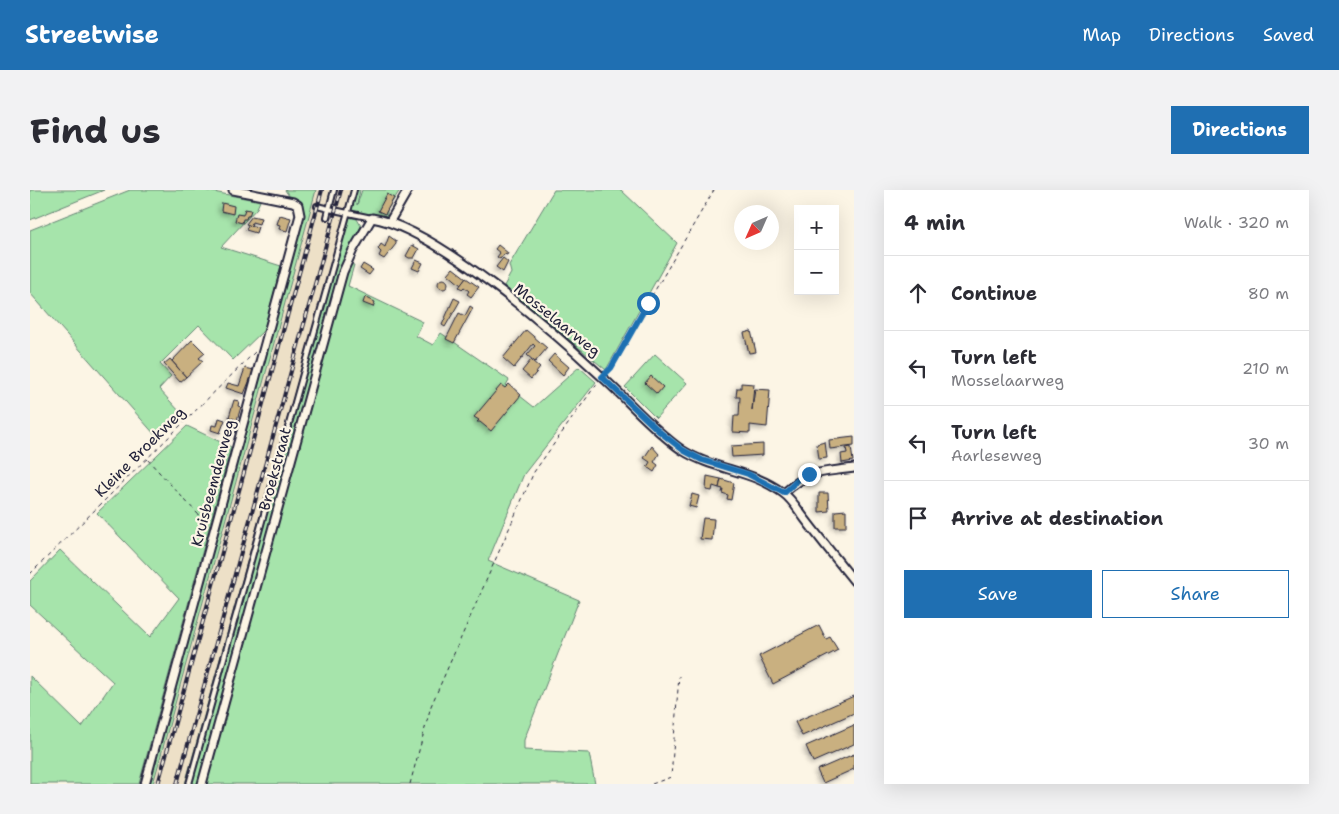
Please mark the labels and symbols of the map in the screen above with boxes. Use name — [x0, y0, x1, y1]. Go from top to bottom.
north arrow — [734, 205, 779, 250]
street label: Mosselaarweg — [510, 279, 604, 361]
route start — [637, 292, 660, 315]
street label: Kleine Broekweg — [90, 402, 190, 502]
street label: Kruisbeemdenweg — [186, 417, 240, 549]
street label: Broekstraat — [254, 425, 296, 513]
route end — [798, 463, 821, 486]

